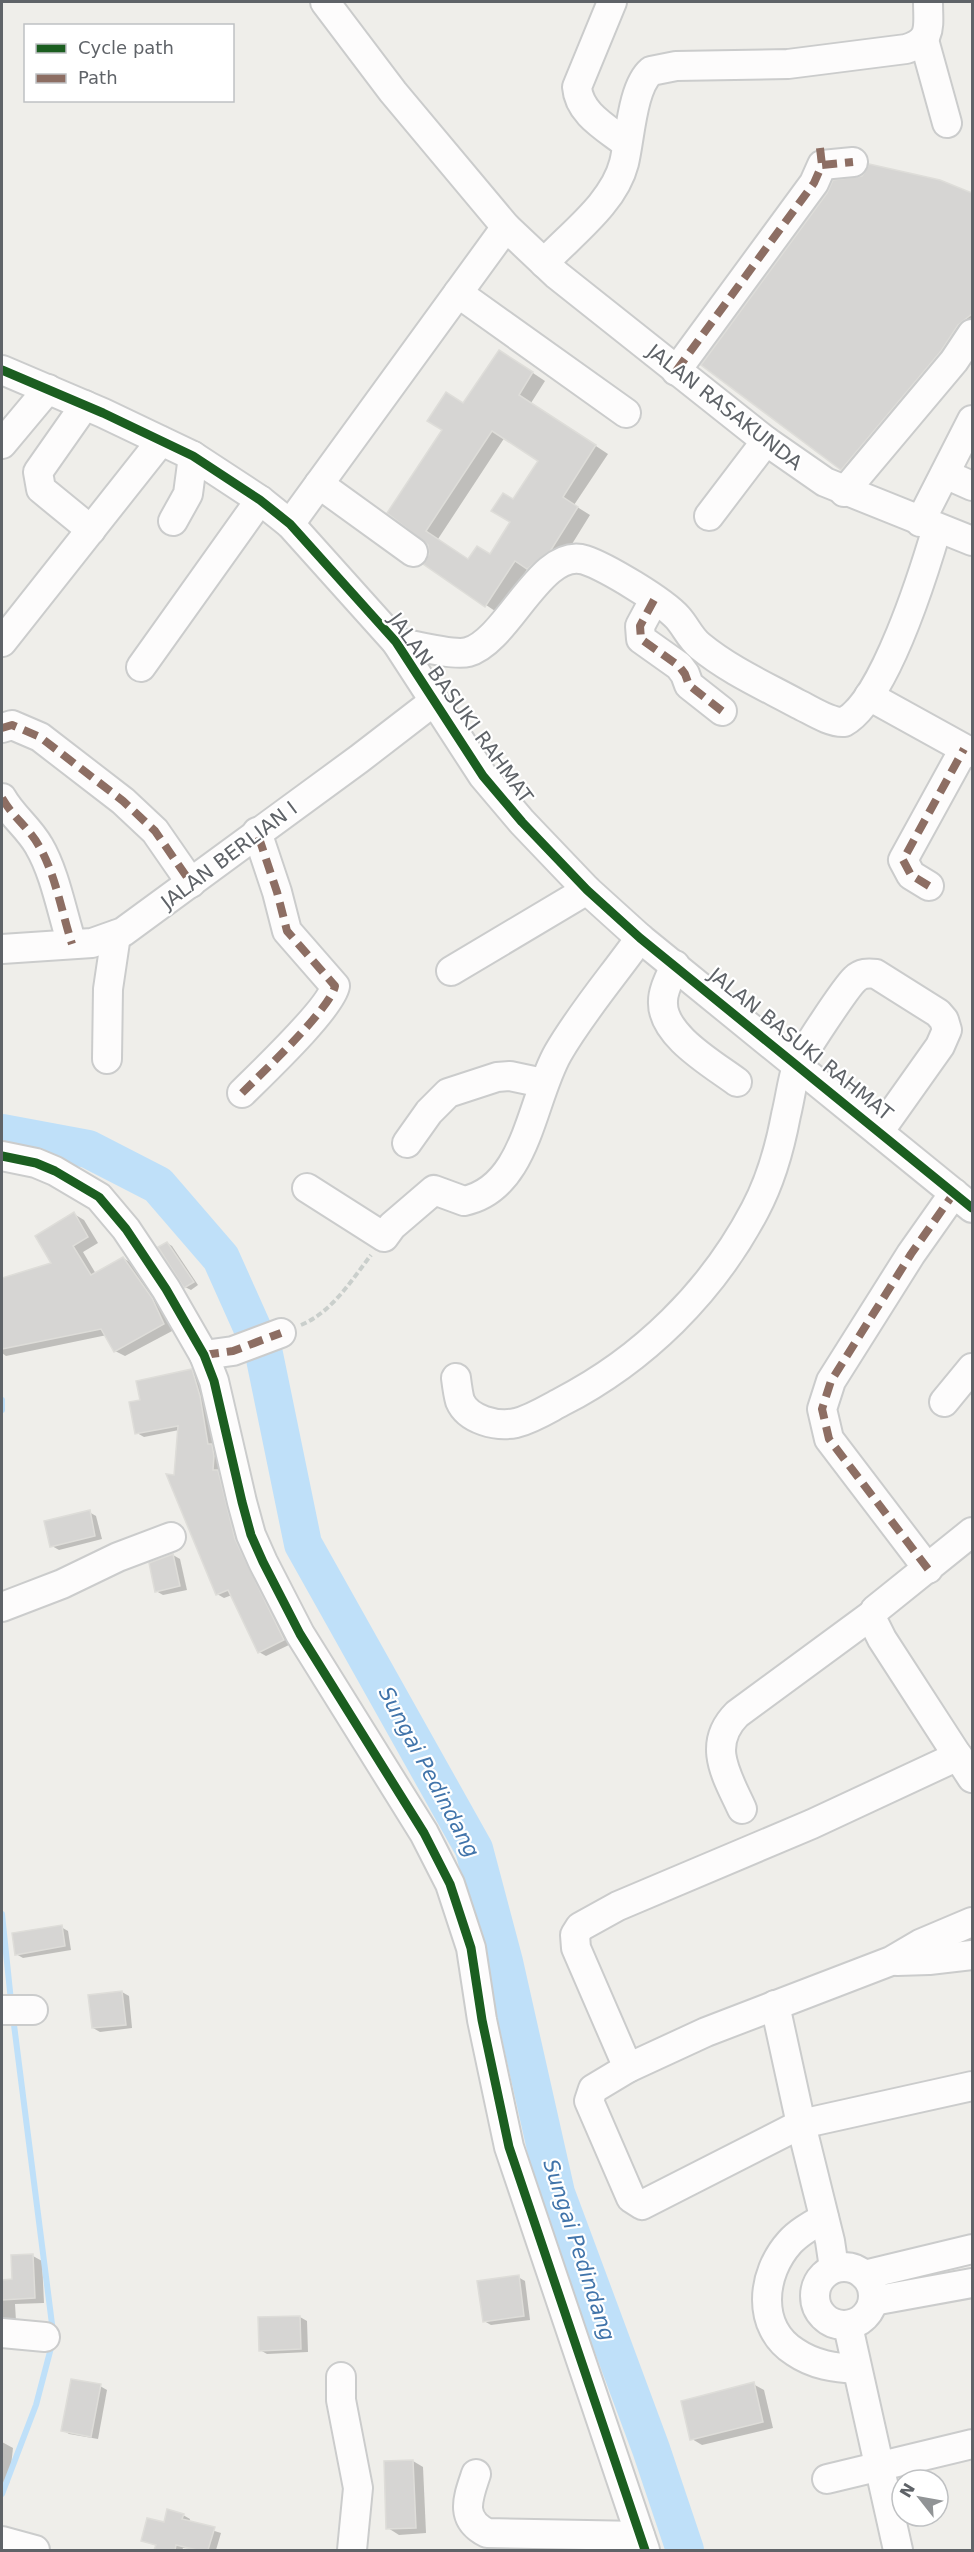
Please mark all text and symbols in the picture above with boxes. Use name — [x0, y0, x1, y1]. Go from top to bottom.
legend — [24, 24, 234, 102]
text: Cycle path — [78, 37, 174, 58]
text: Path — [78, 67, 118, 88]
street label: JALAN RASAKUNDA — [641, 338, 808, 475]
street label: JALAN BASUKI RAHMAT — [383, 607, 539, 808]
street label: JALAN BERLIAN I — [155, 796, 302, 915]
street label: JALAN BASUKI RAHMAT — [703, 961, 898, 1126]
water label: Sungai Pedindang — [374, 1683, 484, 1861]
water label: Sungai Pedindang — [538, 2156, 620, 2344]
north arrow — [890, 2468, 950, 2528]
text: N — [896, 2480, 919, 2501]

